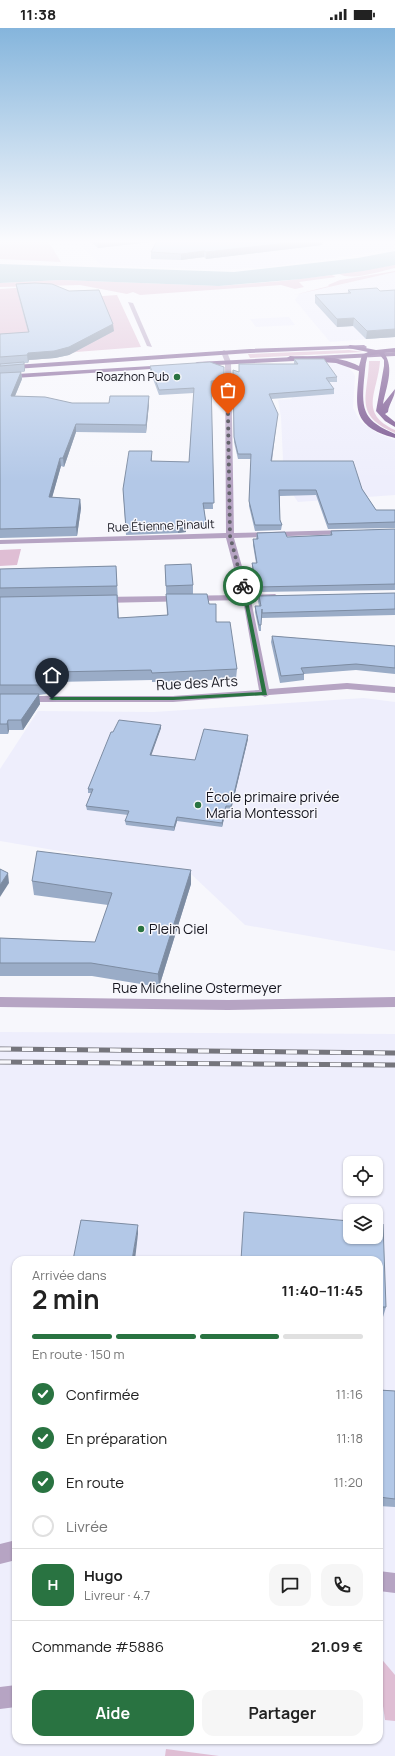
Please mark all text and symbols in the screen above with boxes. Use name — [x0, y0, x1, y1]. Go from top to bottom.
text: 11:38 — [20, 4, 56, 25]
place label: Roazhon Pub — [96, 368, 169, 385]
marker: Roazhon Pub — [172, 372, 182, 382]
pin — [211, 373, 245, 414]
icon: bag — [217, 379, 239, 401]
street label: Rue Étienne Pinault — [107, 515, 215, 536]
courier — [223, 566, 263, 606]
icon: bike — [232, 575, 254, 597]
pin — [35, 658, 69, 699]
icon: home — [41, 664, 63, 686]
street label: Rue des Arts — [156, 671, 238, 694]
place label: École primaire privée Maria Montessori — [206, 787, 340, 822]
marker: École primaire privée Maria Montessori — [193, 800, 203, 810]
place label: Plein Ciel — [149, 919, 208, 938]
marker: Plein Ciel — [136, 924, 146, 934]
street label: Rue Micheline Ostermeyer — [112, 978, 282, 997]
map controls — [343, 1156, 383, 1244]
button: locate — [343, 1156, 383, 1196]
button: layers — [343, 1204, 383, 1244]
text: Arrivée dans — [32, 1266, 107, 1284]
text: 11:40–11:45 — [282, 1280, 363, 1301]
text: 2 min — [32, 1281, 100, 1317]
text: En route · 150 m — [32, 1345, 125, 1363]
icon: check — [32, 1383, 54, 1405]
text: Confirmée — [66, 1384, 139, 1405]
text: 11:16 — [336, 1385, 363, 1403]
icon: check — [32, 1427, 54, 1449]
text: En préparation — [66, 1428, 167, 1449]
text: 11:18 — [336, 1429, 363, 1447]
icon: check — [32, 1471, 54, 1493]
text: En route — [66, 1472, 124, 1493]
text: 11:20 — [334, 1473, 363, 1491]
text: Livrée — [66, 1516, 108, 1537]
button: chat — [269, 1564, 311, 1606]
button: phone — [321, 1564, 363, 1606]
text: Hugo — [84, 1565, 123, 1586]
text: H — [48, 1574, 58, 1595]
text: Livreur · 4.7 — [84, 1586, 150, 1604]
text: Commande #5886 — [32, 1636, 164, 1657]
text: 21.09 € — [311, 1636, 363, 1657]
button: Aide — [32, 1690, 194, 1736]
button: Partager — [202, 1690, 363, 1736]

